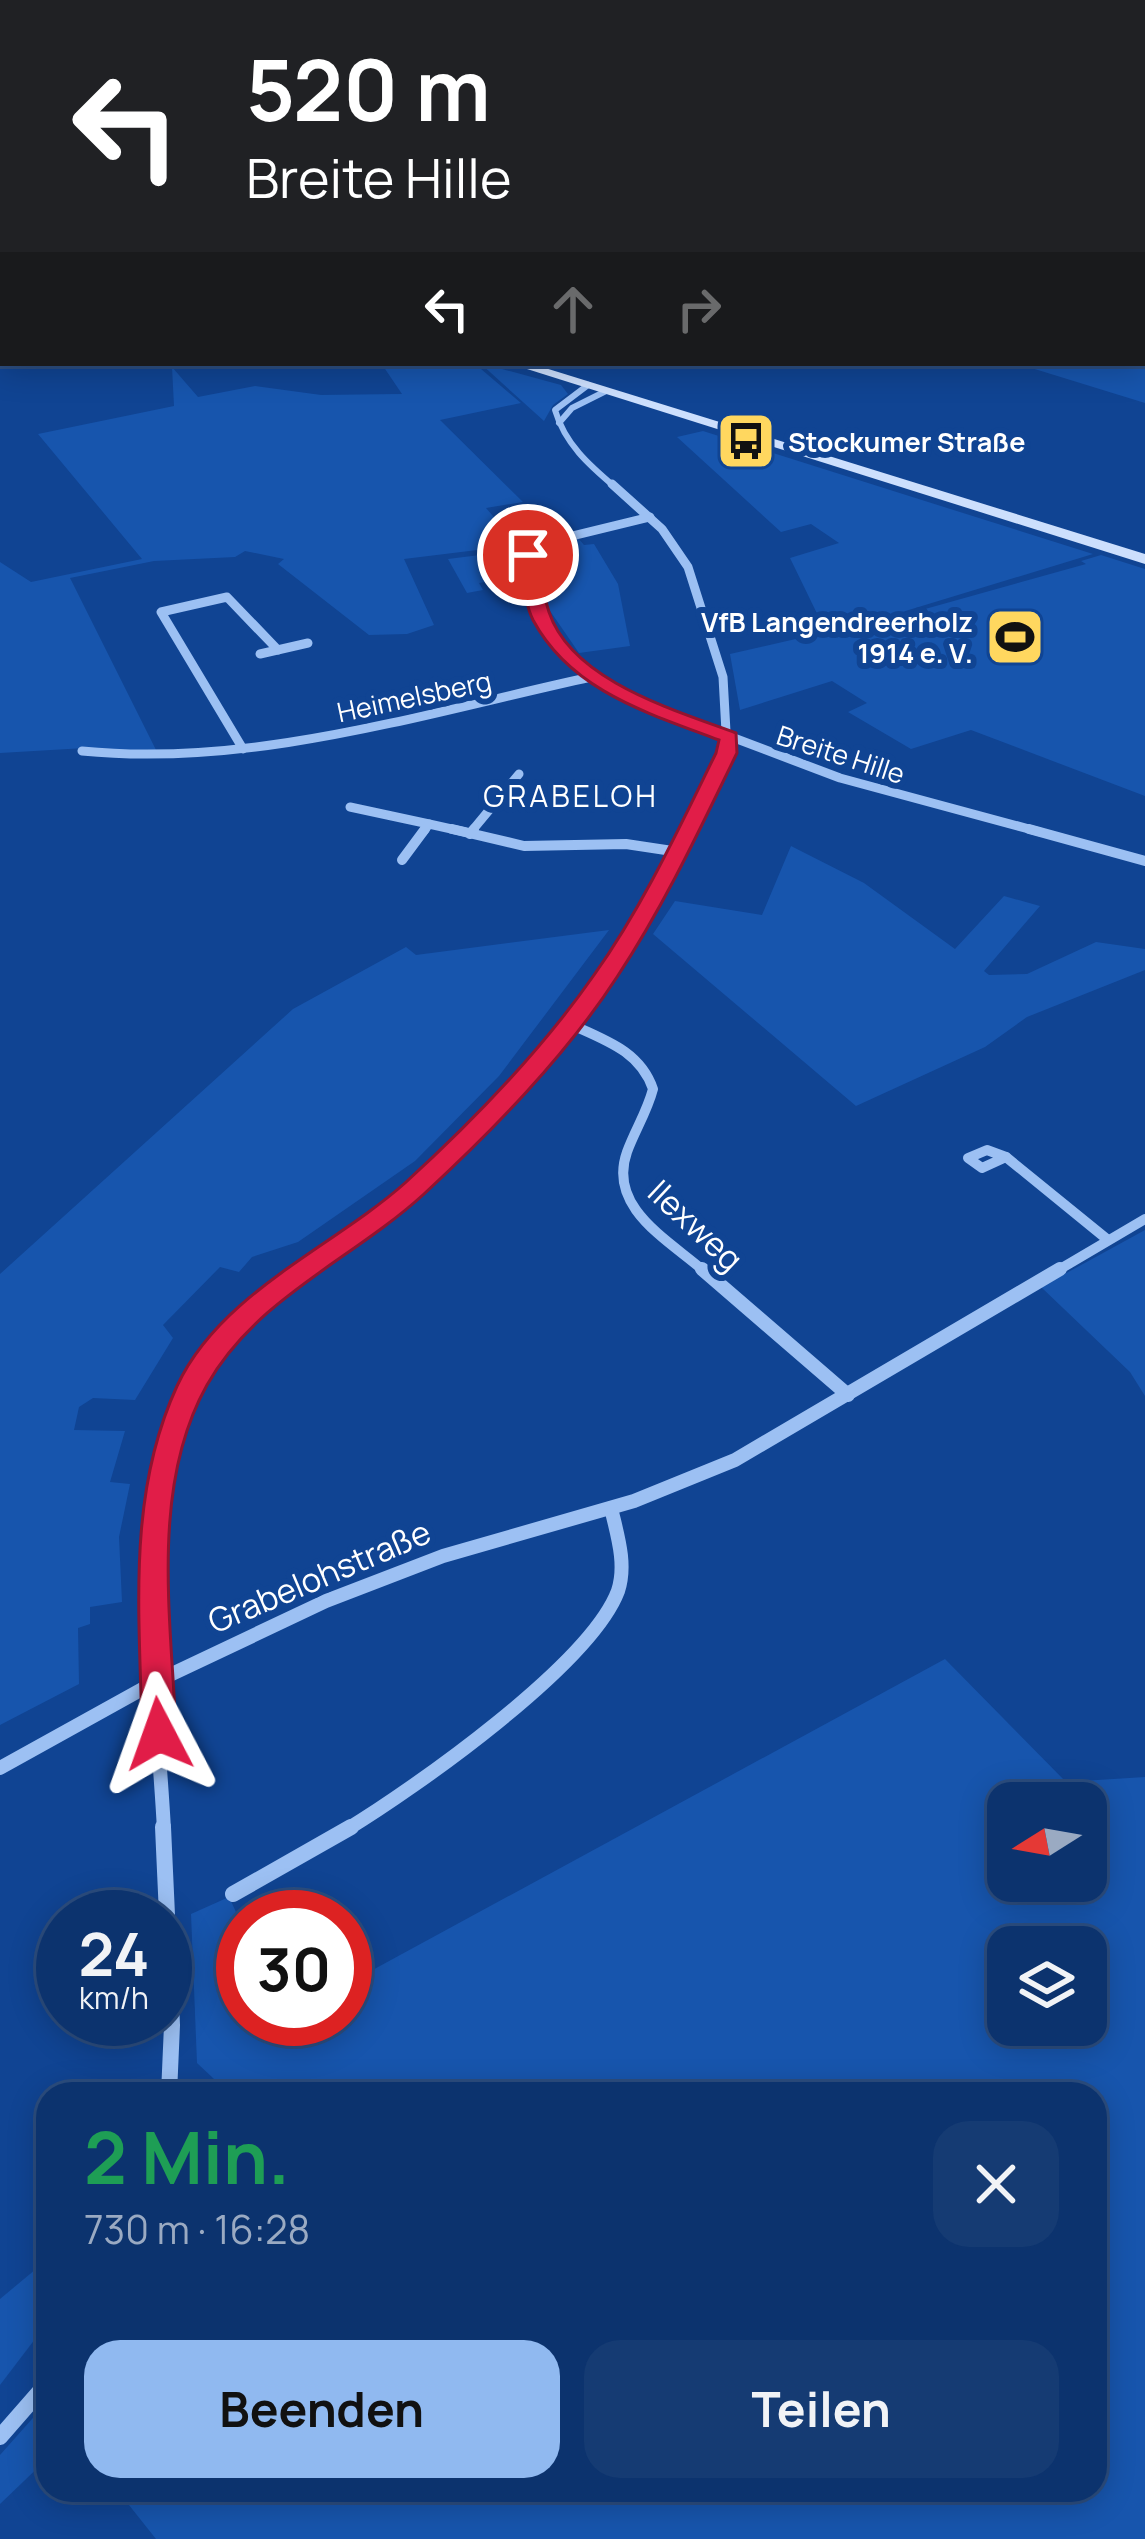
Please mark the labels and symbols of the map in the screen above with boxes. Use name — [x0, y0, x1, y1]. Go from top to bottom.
bus stop icon: Stockumer Straße — [715, 410, 777, 472]
place label: Stockumer Straße — [788, 423, 1026, 460]
pin — [477, 504, 579, 606]
place label: VfB Langendreerholz 1914 e. V. — [701, 603, 973, 671]
sports icon: VfB Langendreerholz 1914 e. V. — [984, 606, 1046, 668]
street label: Heimelsberg — [334, 662, 494, 730]
street label: Breite Hille — [772, 716, 910, 792]
district label: GRABELOH — [483, 775, 659, 816]
street label: Ilexweg — [639, 1169, 753, 1281]
street label: Grabelohstraße — [201, 1509, 437, 1643]
position arrow — [96, 1671, 222, 1797]
north arrow — [987, 1782, 1107, 1902]
speed limit sign: 30 — [216, 1890, 372, 2046]

